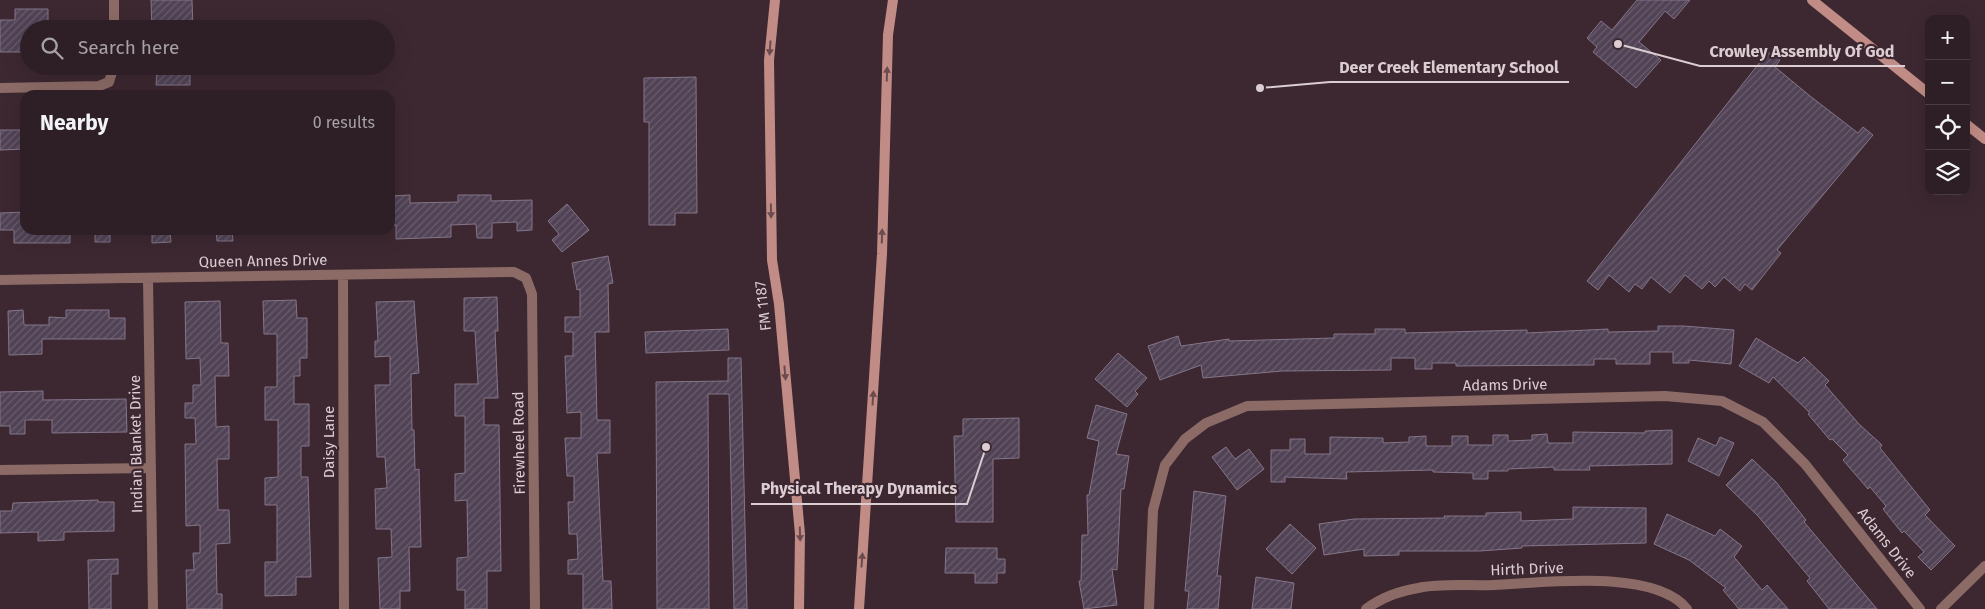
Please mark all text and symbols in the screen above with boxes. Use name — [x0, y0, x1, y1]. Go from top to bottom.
map controls — [1925, 15, 1970, 195]
button: + — [1925, 15, 1970, 60]
search box — [20, 20, 395, 75]
icon: search — [38, 34, 66, 62]
callout: Crowley Assembly Of God — [1700, 35, 1905, 66]
text: Search here — [78, 36, 179, 59]
one-way arrow — [765, 41, 773, 57]
text: Crowley Assembly Of God — [1710, 42, 1894, 61]
callout: Deer Creek Elementary School — [1330, 51, 1569, 82]
text: Deer Creek Elementary School — [1339, 58, 1559, 77]
button: − — [1925, 60, 1970, 105]
one-way arrow — [883, 65, 891, 81]
button: locate — [1925, 105, 1970, 150]
text: Nearby — [40, 110, 108, 136]
text: 0 results — [313, 113, 375, 132]
button: layers — [1925, 150, 1970, 195]
one-way arrow — [768, 203, 776, 219]
one-way arrow — [879, 228, 887, 244]
street label: Queen Annes Drive — [198, 251, 328, 271]
street label: FM 1187 — [751, 280, 775, 332]
one-way arrow — [781, 365, 789, 381]
street label: Indian Blanket Drive — [126, 375, 146, 513]
street label: Adams Drive — [1462, 375, 1548, 395]
one-way arrow — [869, 390, 877, 406]
street label: Firewheel Road — [509, 391, 529, 495]
street label: Daisy Lane — [320, 406, 338, 478]
callout: Physical Therapy Dynamics — [751, 473, 967, 504]
text: Physical Therapy Dynamics — [761, 479, 957, 498]
street label: Adams Drive — [1854, 504, 1920, 582]
one-way arrow — [796, 527, 804, 543]
one-way arrow — [858, 552, 866, 568]
street label: Hirth Drive — [1490, 559, 1564, 579]

